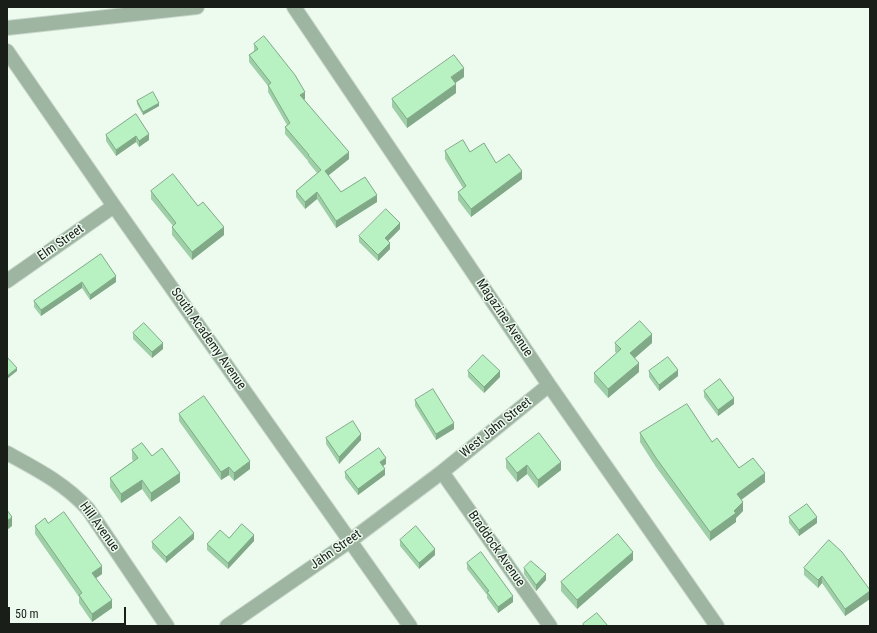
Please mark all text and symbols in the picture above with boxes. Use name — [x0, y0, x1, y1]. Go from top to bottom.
street label: Elm Street — [35, 222, 87, 264]
street label: Magazine Avenue — [472, 276, 536, 360]
street label: South Academy Avenue — [167, 285, 249, 393]
street label: West Jahn Street — [457, 395, 535, 461]
street label: Hill Avenue — [76, 499, 122, 555]
street label: Braddock Avenue — [464, 508, 528, 590]
street label: Jahn Street — [308, 527, 364, 573]
scale bar — [10, 599, 128, 625]
text: 50 m — [15, 607, 39, 621]

